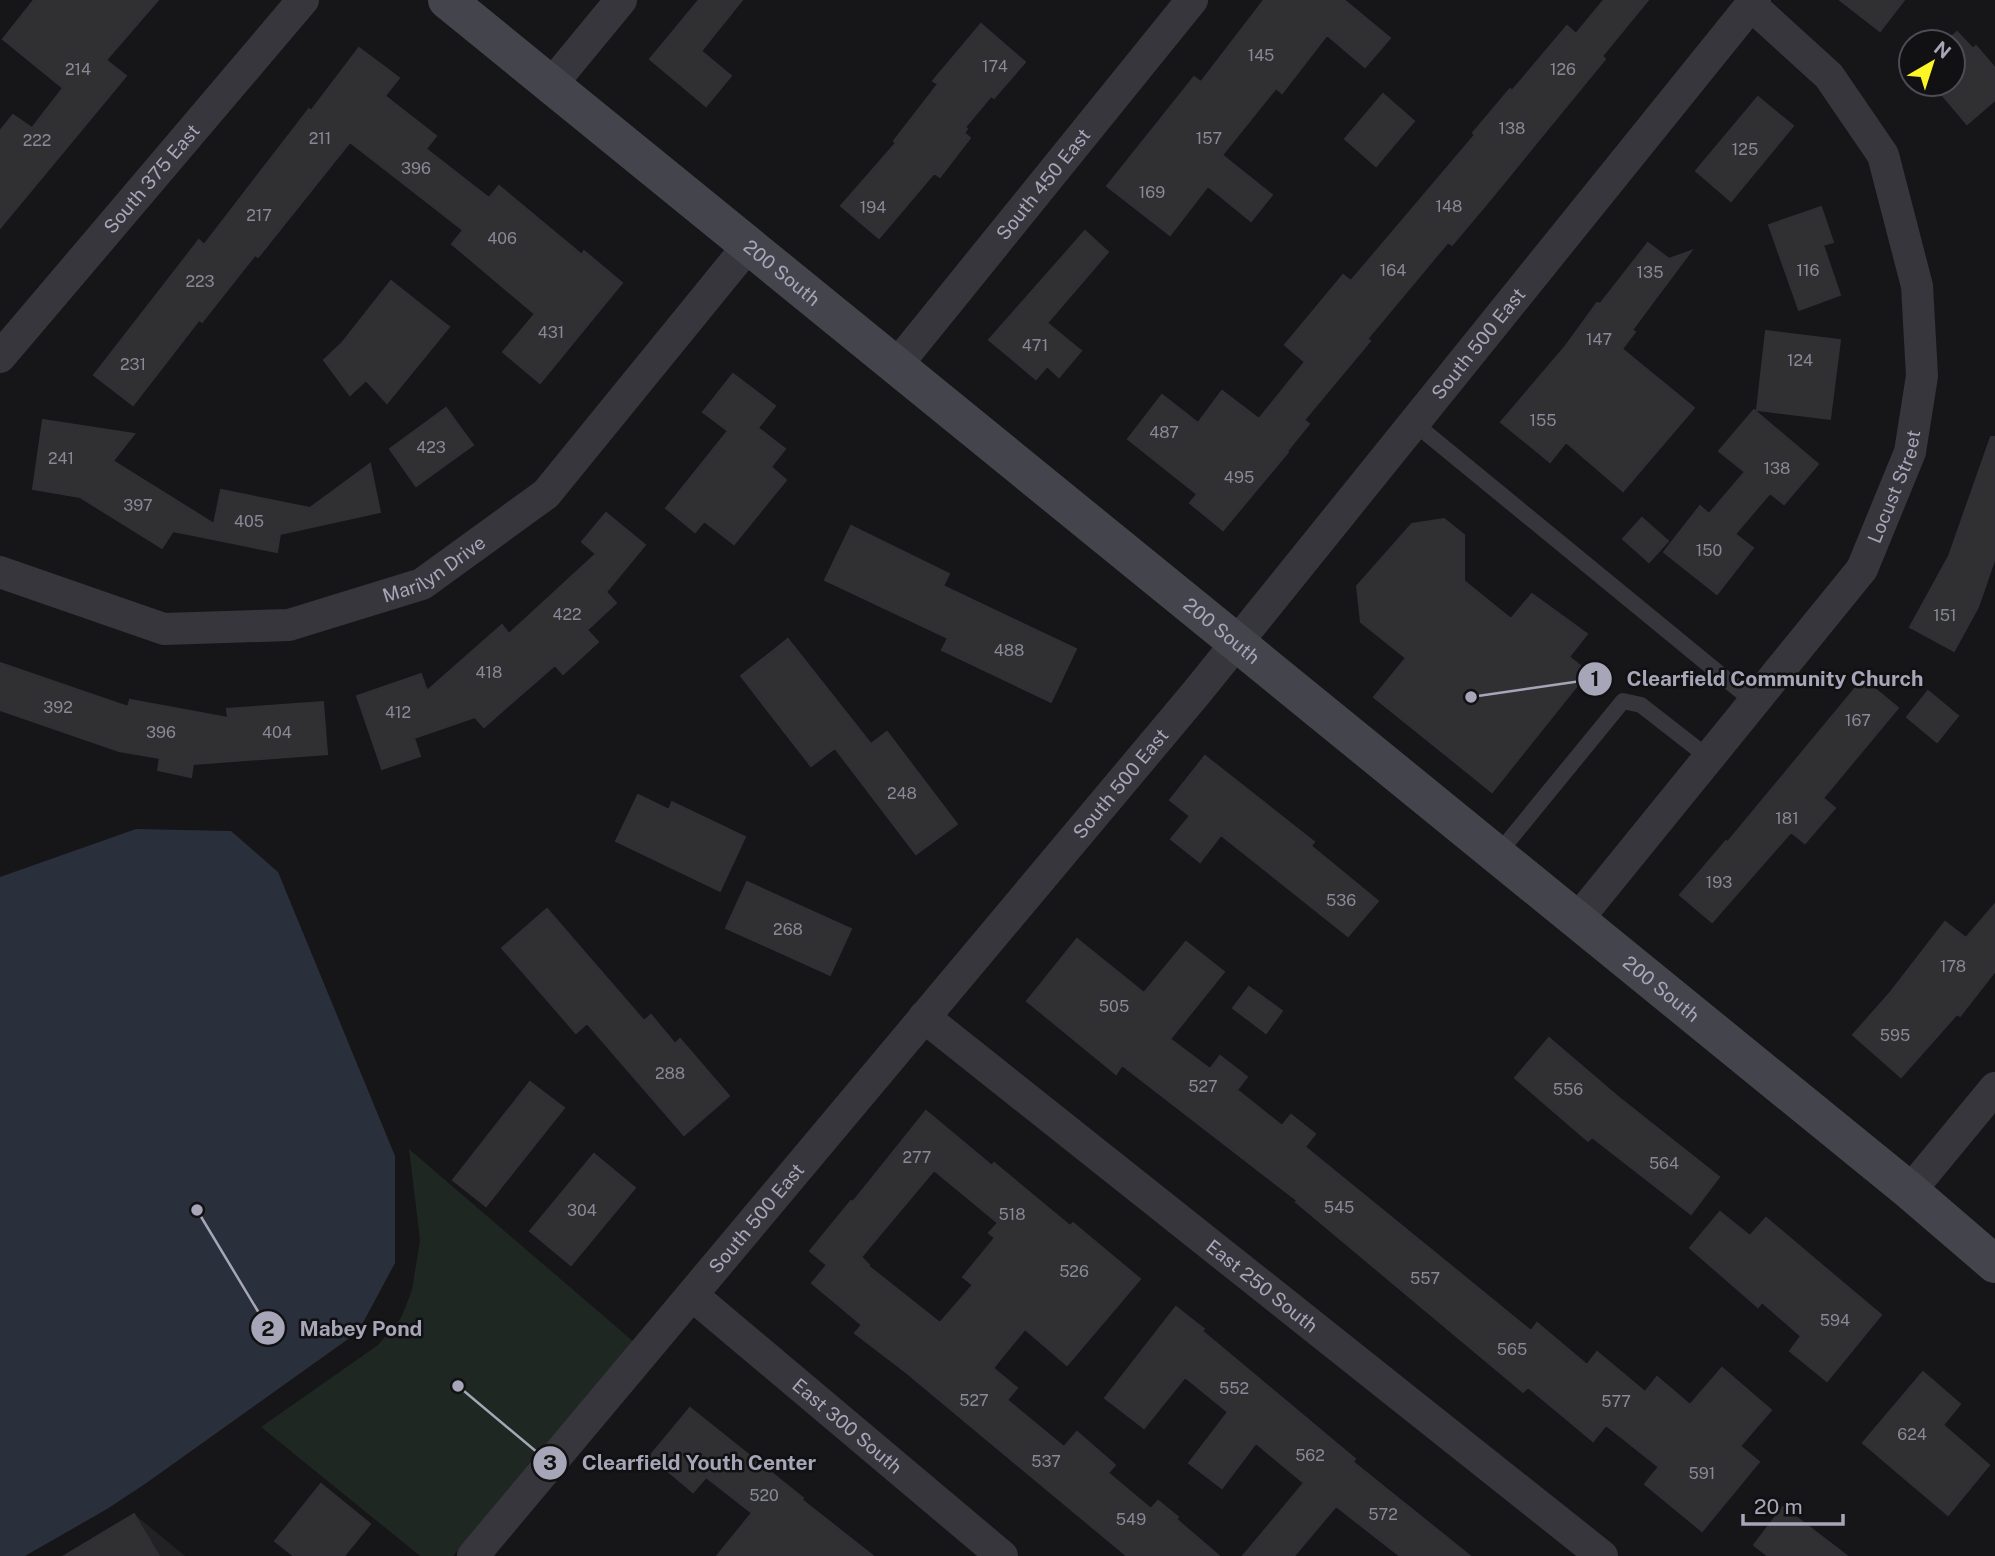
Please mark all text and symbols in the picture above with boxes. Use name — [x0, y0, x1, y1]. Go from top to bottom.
north arrow — [1897, 28, 1967, 98]
text: N — [1930, 37, 1955, 63]
house number: 145 — [1248, 46, 1274, 65]
house number: 174 — [982, 57, 1008, 76]
house number: 214 — [65, 60, 91, 79]
house number: 126 — [1550, 60, 1576, 79]
house number: 138 — [1499, 119, 1525, 138]
street label: South 375 East — [99, 120, 204, 238]
street label: South 450 East — [992, 124, 1095, 244]
house number: 211 — [309, 129, 331, 148]
house number: 157 — [1196, 129, 1222, 148]
house number: 222 — [23, 131, 51, 150]
house number: 125 — [1732, 140, 1758, 159]
house number: 396 — [401, 159, 431, 178]
house number: 169 — [1139, 183, 1165, 202]
house number: 148 — [1436, 197, 1462, 216]
house number: 194 — [860, 198, 886, 217]
house number: 217 — [246, 206, 272, 225]
house number: 406 — [487, 229, 517, 248]
street label: 200 South — [739, 235, 825, 310]
house number: 164 — [1380, 261, 1406, 280]
house number: 116 — [1797, 261, 1820, 280]
house number: 135 — [1637, 263, 1663, 282]
house number: 223 — [185, 272, 215, 291]
street label: South 500 East — [1427, 283, 1529, 403]
house number: 431 — [538, 323, 564, 342]
house number: 147 — [1586, 330, 1612, 349]
house number: 471 — [1022, 336, 1048, 355]
house number: 124 — [1787, 351, 1813, 370]
house number: 231 — [120, 355, 146, 374]
house number: 155 — [1529, 411, 1557, 430]
house number: 487 — [1149, 423, 1179, 442]
street label: Locust Street — [1863, 428, 1924, 546]
house number: 423 — [416, 438, 446, 457]
house number: 241 — [48, 449, 74, 468]
house number: 138 — [1764, 459, 1790, 478]
house number: 495 — [1224, 468, 1254, 487]
house number: 397 — [123, 496, 153, 515]
house number: 405 — [234, 512, 264, 531]
street label: Marilyn Drive — [380, 531, 489, 607]
house number: 150 — [1696, 541, 1722, 560]
street label: 200 South — [1179, 593, 1264, 668]
house number: 422 — [552, 605, 582, 624]
house number: 151 — [1933, 606, 1957, 625]
house number: 488 — [994, 641, 1024, 660]
callout: Clearfield Community Church — [1578, 658, 1938, 700]
house number: 418 — [476, 663, 502, 682]
text: 1 — [1591, 666, 1600, 691]
text: Clearfield Community Church — [1627, 666, 1923, 691]
house number: 392 — [43, 698, 73, 717]
house number: 412 — [385, 703, 411, 722]
house number: 167 — [1845, 711, 1871, 730]
house number: 396 — [146, 723, 176, 742]
house number: 404 — [262, 723, 292, 742]
street label: South 500 East — [1068, 724, 1173, 843]
house number: 248 — [887, 784, 917, 803]
house number: 181 — [1775, 809, 1799, 828]
house number: 193 — [1706, 873, 1732, 892]
house number: 536 — [1326, 891, 1356, 910]
house number: 268 — [773, 920, 803, 939]
street label: 200 South — [1619, 951, 1704, 1026]
house number: 178 — [1940, 957, 1966, 976]
house number: 505 — [1099, 997, 1129, 1016]
house number: 595 — [1880, 1026, 1910, 1045]
house number: 288 — [655, 1064, 685, 1083]
house number: 527 — [1188, 1077, 1218, 1096]
house number: 556 — [1553, 1080, 1583, 1099]
house number: 277 — [903, 1148, 931, 1167]
house number: 564 — [1649, 1154, 1679, 1173]
street label: South 500 East — [704, 1159, 808, 1277]
house number: 545 — [1324, 1198, 1354, 1217]
house number: 304 — [567, 1201, 597, 1220]
house number: 518 — [998, 1205, 1026, 1224]
street label: East 250 South — [1202, 1235, 1322, 1337]
house number: 526 — [1059, 1262, 1089, 1281]
house number: 557 — [1410, 1269, 1440, 1288]
callout: Mabey Pond — [250, 1307, 436, 1349]
house number: 594 — [1820, 1311, 1850, 1330]
text: 2 — [261, 1316, 275, 1341]
text: Mabey Pond — [300, 1316, 422, 1341]
house number: 565 — [1497, 1340, 1527, 1359]
street label: East 300 South — [788, 1374, 906, 1478]
house number: 552 — [1219, 1379, 1249, 1398]
house number: 527 — [959, 1391, 989, 1410]
house number: 577 — [1601, 1392, 1631, 1411]
house number: 624 — [1897, 1425, 1927, 1444]
callout: Clearfield Youth Center — [533, 1442, 831, 1484]
house number: 562 — [1295, 1446, 1325, 1465]
text: 3 — [543, 1450, 557, 1475]
text: Clearfield Youth Center — [582, 1450, 817, 1475]
house number: 537 — [1031, 1452, 1061, 1471]
house number: 591 — [1689, 1464, 1715, 1483]
scale bar — [1743, 1482, 1843, 1526]
house number: 520 — [749, 1486, 779, 1505]
text: 20 m — [1754, 1494, 1803, 1519]
house number: 572 — [1368, 1505, 1398, 1524]
house number: 549 — [1116, 1510, 1146, 1529]

